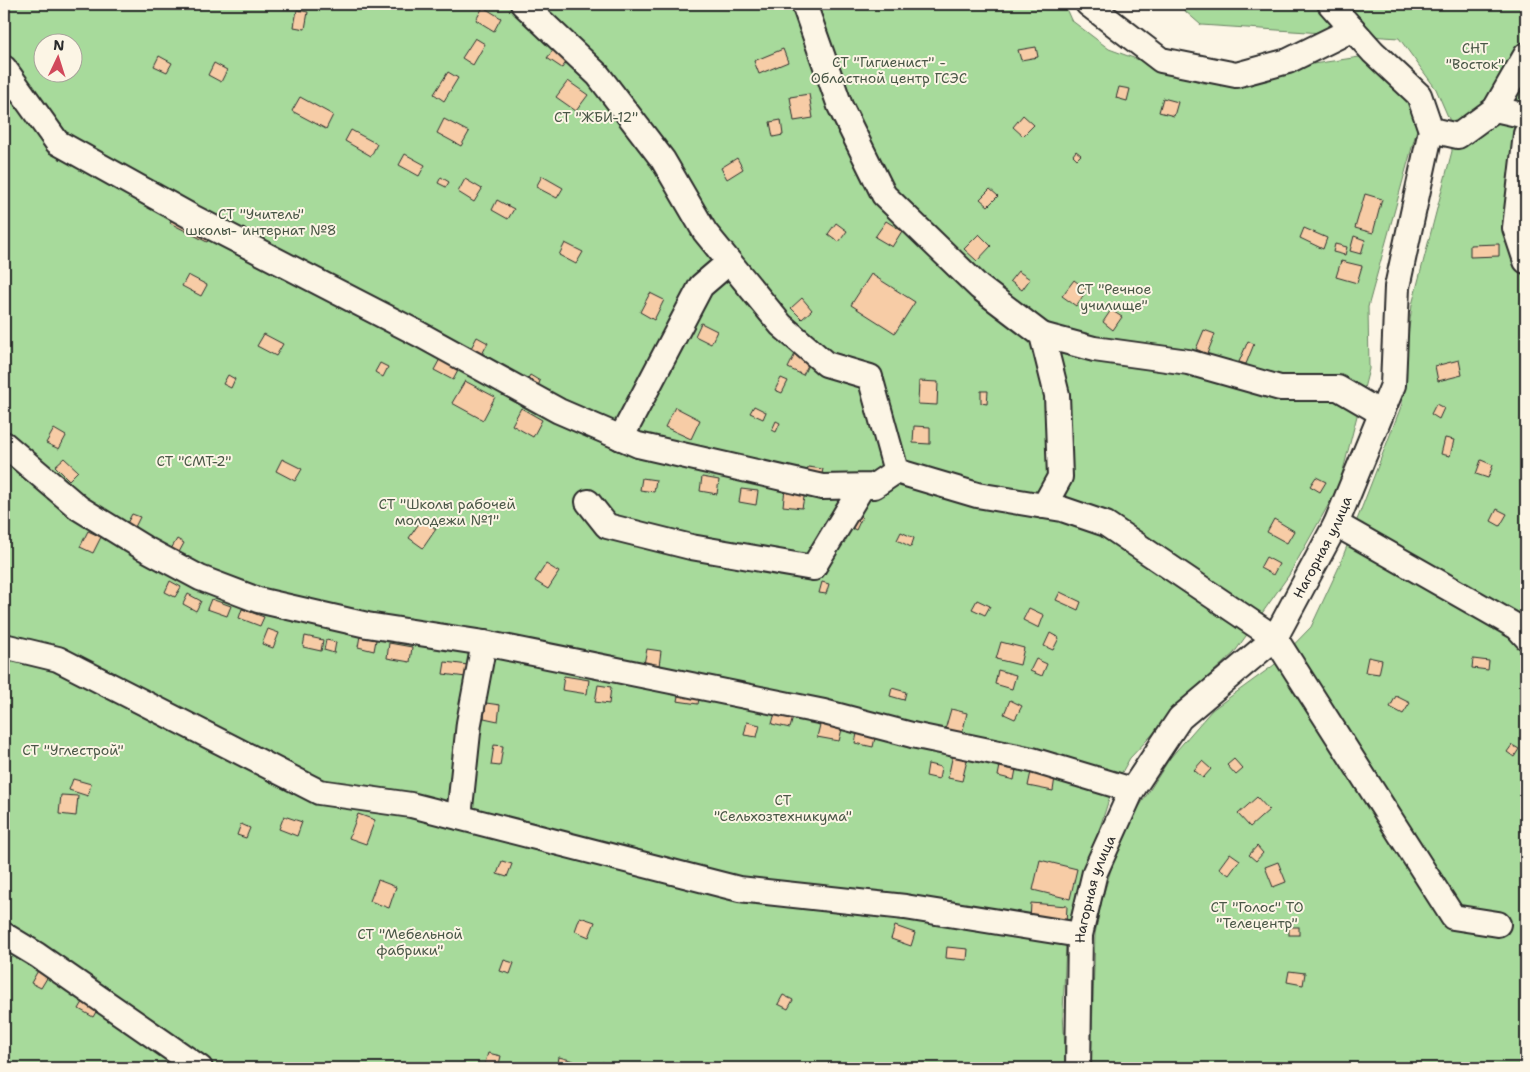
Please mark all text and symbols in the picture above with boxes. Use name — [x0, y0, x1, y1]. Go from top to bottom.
north arrow — [32, 32, 82, 82]
text: N — [53, 36, 65, 54]
park label: СНТ "Восток" — [1446, 39, 1504, 73]
park label: СТ "Гигиенист" - Областной центр ГСЭС — [811, 53, 967, 87]
park label: СТ "ЖБИ-12" — [554, 108, 638, 126]
park label: СТ "Учитель" школы- интернат №8 — [185, 205, 337, 239]
park label: СТ "Речное училище" — [1076, 280, 1152, 314]
park label: СТ "СМТ-2" — [156, 452, 232, 470]
street label: Нагорная улица — [1289, 493, 1356, 601]
park label: СТ "Школы рабочей молодежи №1" — [378, 495, 516, 529]
park label: СТ "Углестрой" — [22, 741, 124, 759]
park label: СТ "Сельхозтехникума" — [714, 791, 852, 825]
street label: Нагорная улица — [1071, 832, 1120, 943]
park label: СТ "Голос" ТО "Телецентр" — [1210, 898, 1304, 932]
park label: СТ "Мебельной фабрики" — [357, 925, 463, 959]

